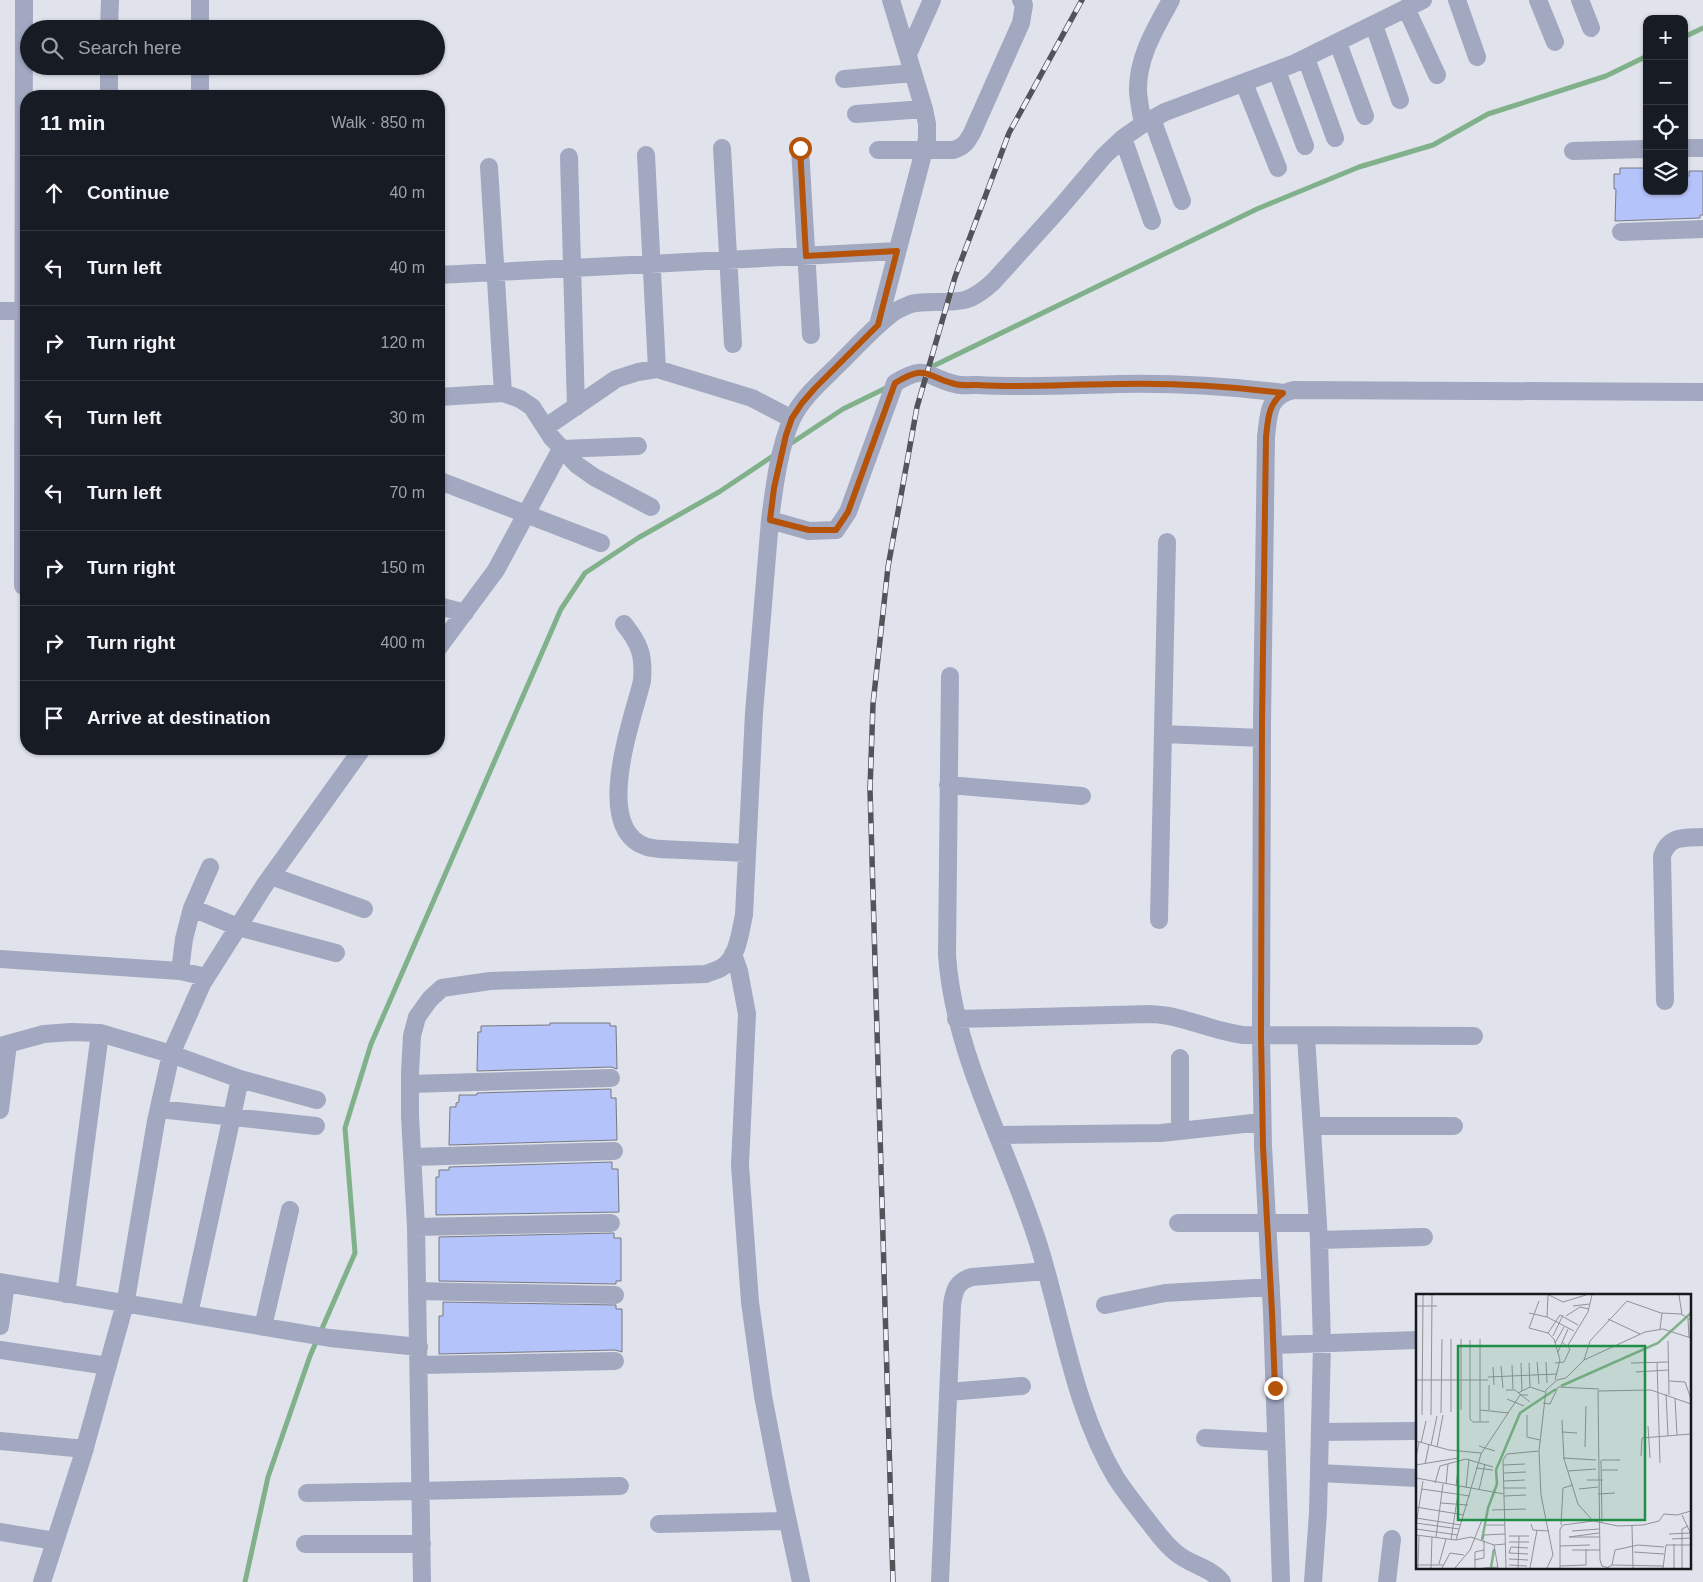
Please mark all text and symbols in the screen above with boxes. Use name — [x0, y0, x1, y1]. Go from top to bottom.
map controls — [1643, 15, 1688, 195]
button: + — [1643, 15, 1688, 60]
search box — [20, 20, 445, 75]
icon: search — [38, 34, 66, 62]
text: Search here — [78, 37, 182, 58]
button: − — [1643, 60, 1688, 105]
button: locate — [1643, 105, 1688, 150]
text: 11 min — [40, 111, 105, 134]
text: Walk · 850 m — [331, 114, 425, 131]
route start — [789, 137, 812, 160]
button: layers — [1643, 150, 1688, 195]
icon: ahead — [40, 179, 68, 207]
text: Continue — [87, 182, 169, 203]
text: 40 m — [389, 184, 425, 201]
icon: left — [40, 254, 68, 282]
text: Turn left — [87, 257, 162, 278]
text: 40 m — [389, 259, 425, 276]
icon: right — [40, 329, 68, 357]
text: Turn right — [87, 332, 175, 353]
text: 120 m — [381, 334, 425, 351]
icon: left — [40, 404, 68, 432]
text: Turn left — [87, 407, 162, 428]
text: 30 m — [389, 409, 425, 426]
icon: left — [40, 479, 68, 507]
text: Turn left — [87, 482, 162, 503]
text: 70 m — [389, 484, 425, 501]
icon: right — [40, 554, 68, 582]
text: Turn right — [87, 557, 175, 578]
text: 150 m — [381, 559, 425, 576]
icon: right — [40, 629, 68, 657]
text: Turn right — [87, 632, 175, 653]
text: 400 m — [381, 634, 425, 651]
icon: arrive — [40, 704, 68, 732]
text: Arrive at destination — [87, 707, 271, 728]
inset map — [1416, 1294, 1690, 1570]
route end — [1264, 1377, 1287, 1400]

